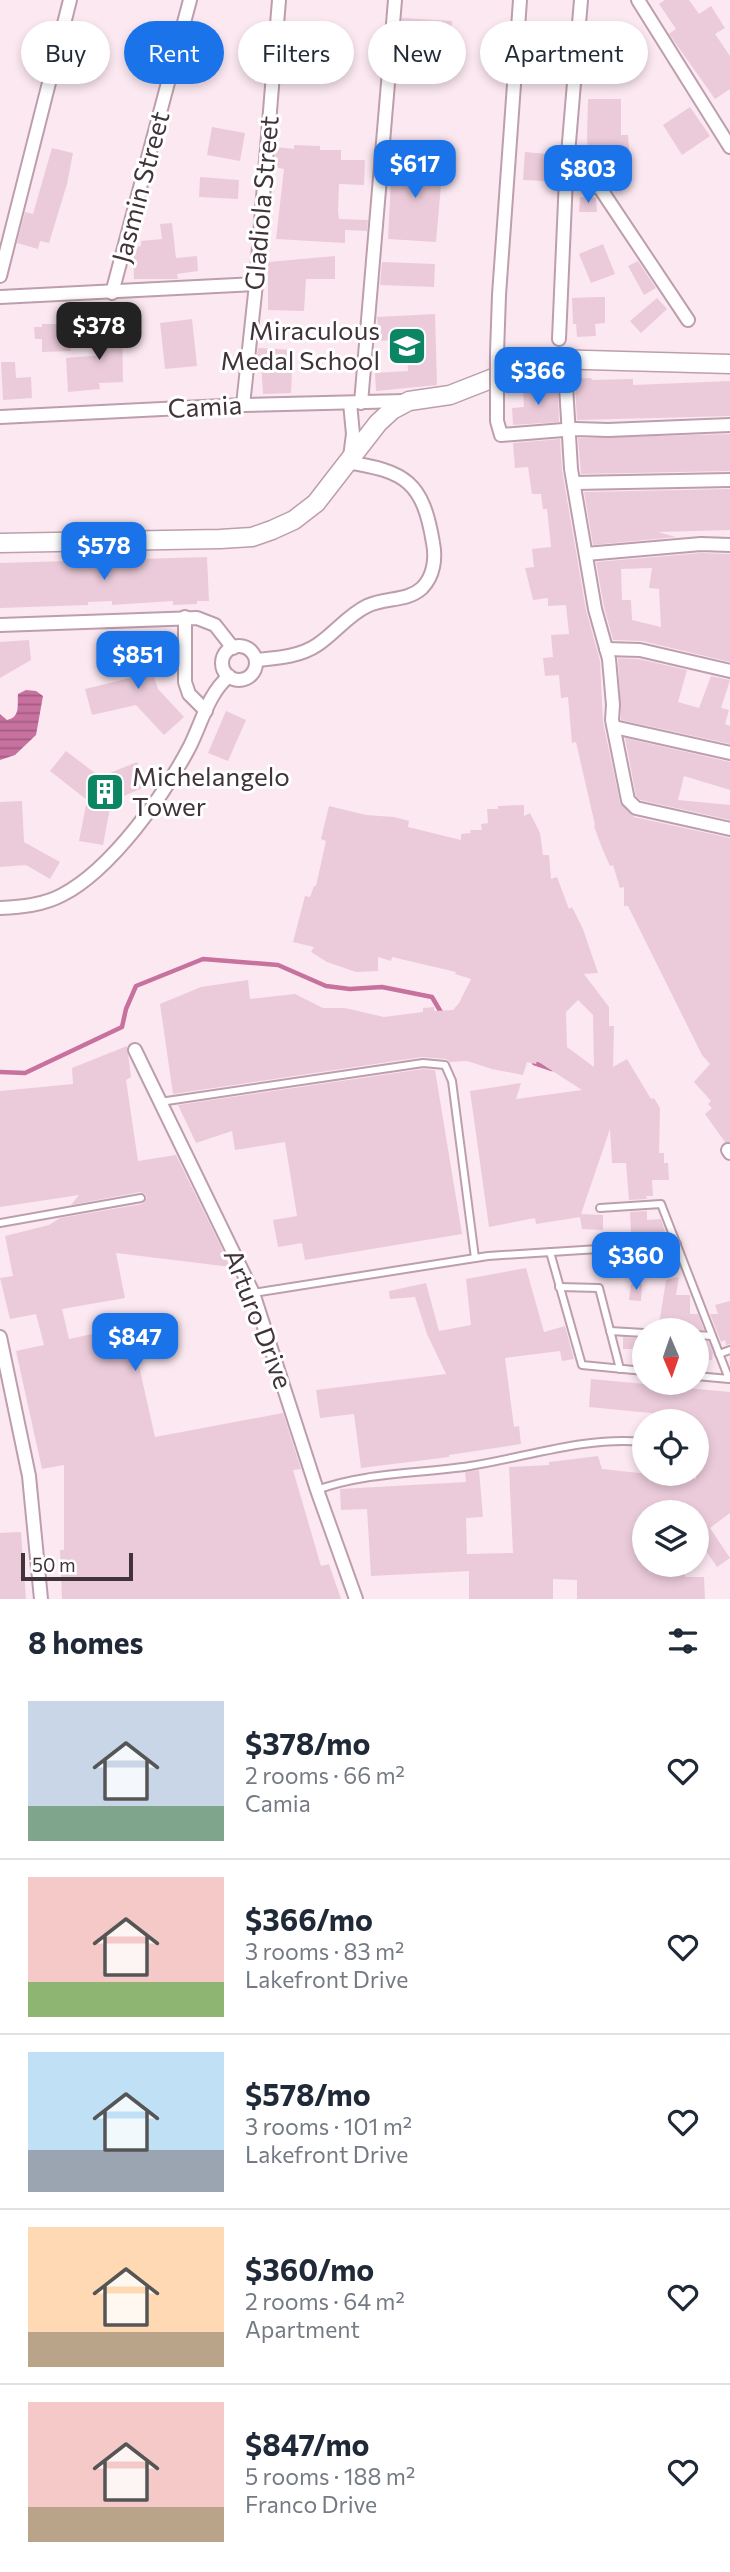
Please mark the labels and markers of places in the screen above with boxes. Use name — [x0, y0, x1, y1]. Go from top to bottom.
pin: $617 — [374, 140, 456, 200]
pin: $803 — [547, 146, 629, 205]
pin: $378 — [58, 302, 140, 362]
place label: Miraculous Medal School — [221, 314, 380, 375]
school or university icon: Miraculous Medal School — [386, 325, 428, 367]
pin: $366 — [497, 348, 579, 407]
pin: $578 — [63, 522, 145, 582]
pin: $851 — [97, 632, 179, 691]
place label: Michelangelo Tower — [132, 760, 290, 821]
building icon: Michelangelo Tower — [84, 771, 126, 813]
pin: $360 — [595, 1232, 677, 1292]
pin: $847 — [94, 1314, 176, 1373]

